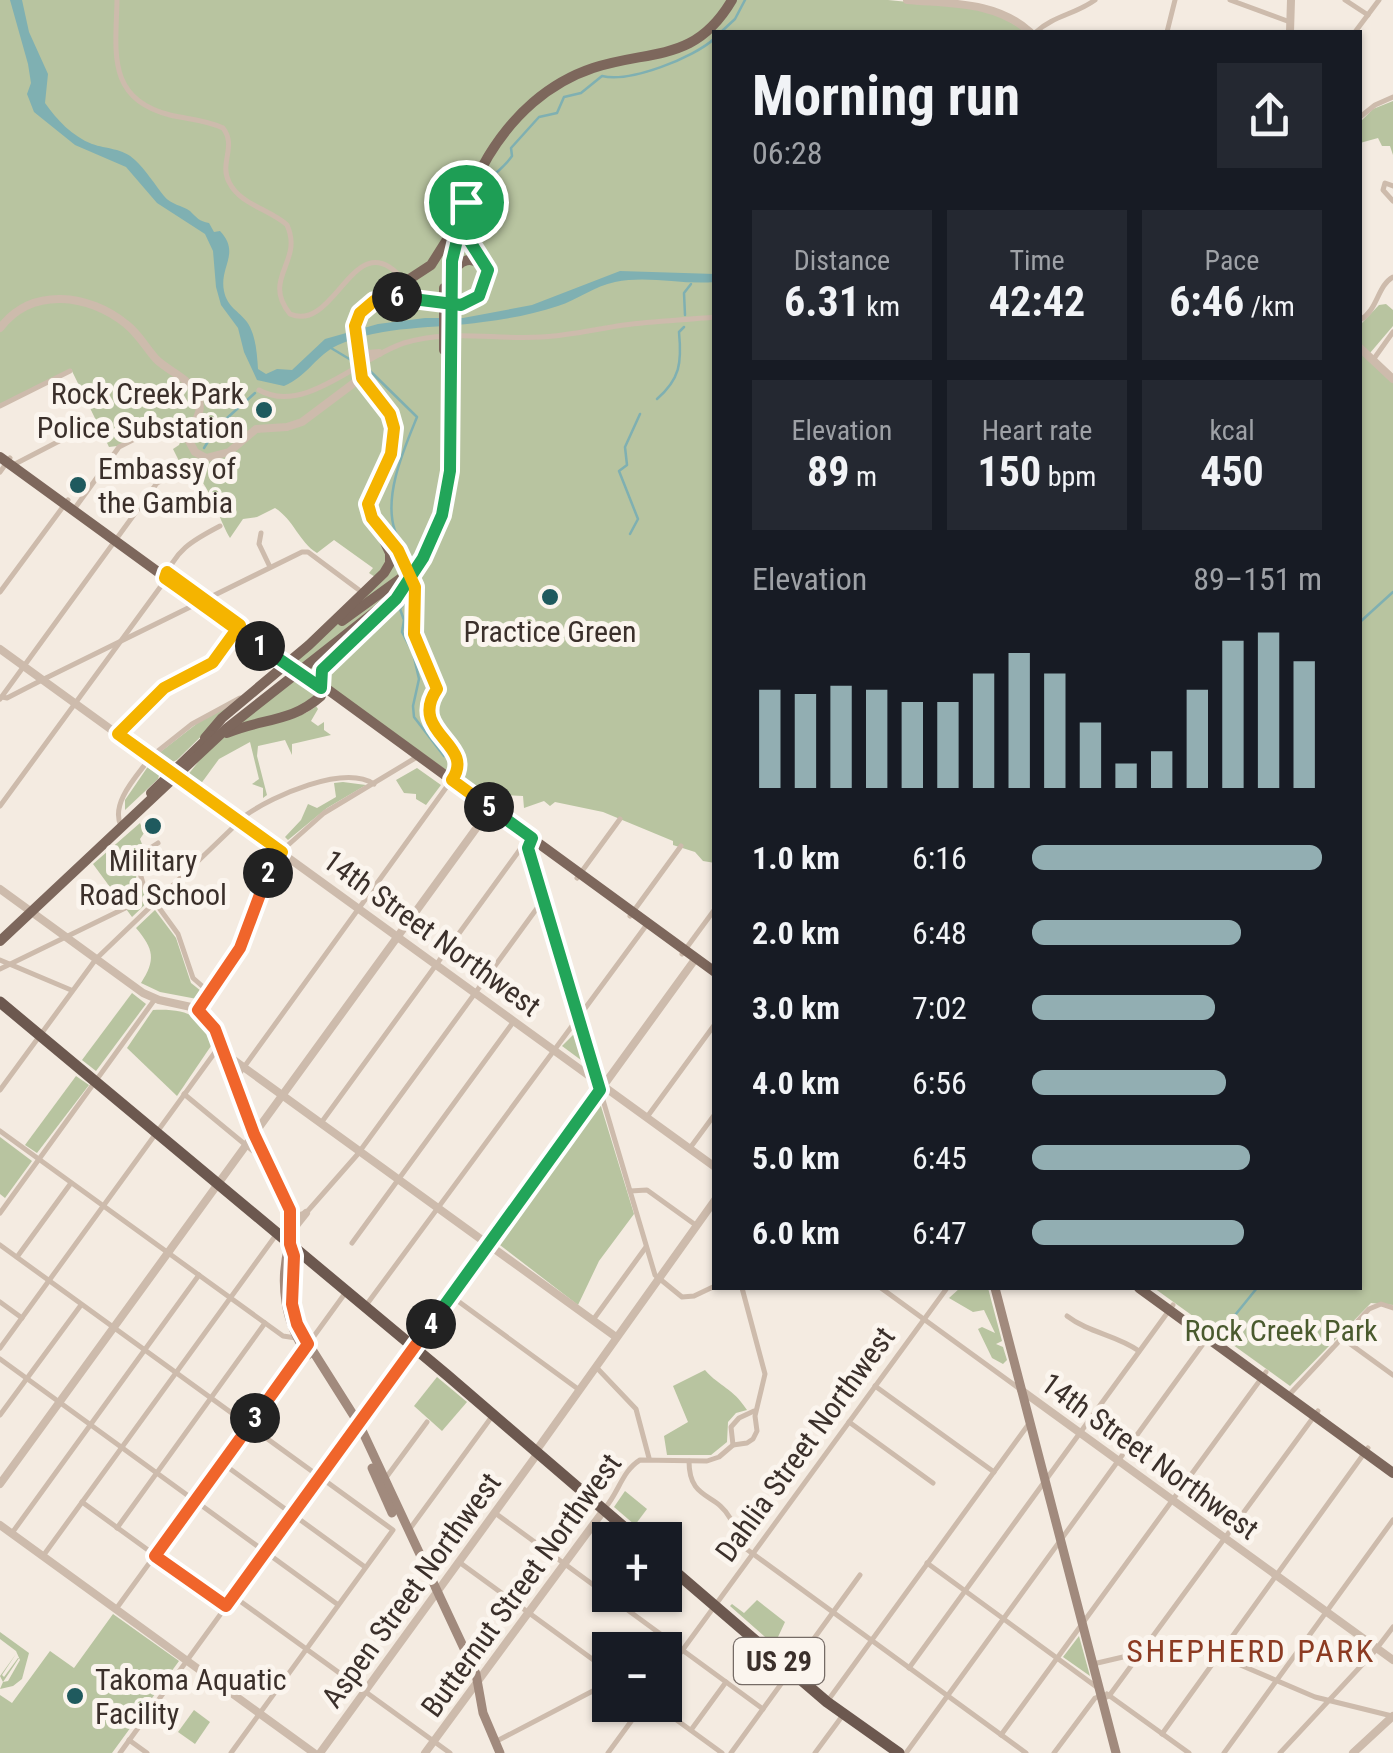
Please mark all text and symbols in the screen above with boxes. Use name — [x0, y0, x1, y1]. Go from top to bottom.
button: share — [1217, 63, 1322, 168]
text: Morning run — [752, 64, 1020, 128]
text: 06:28 — [752, 134, 823, 172]
pin — [424, 160, 509, 245]
icon: arrive — [439, 175, 494, 230]
text: Distance — [794, 244, 890, 277]
text: Time — [1009, 244, 1065, 277]
text: Pace — [1205, 244, 1259, 277]
pin: 6 — [372, 272, 422, 322]
text: 6.31 — [784, 277, 860, 326]
text: 42:42 — [989, 277, 1085, 326]
text: 6:46 — [1169, 277, 1244, 326]
text: 6 — [390, 280, 404, 313]
text: km — [860, 290, 900, 323]
text: /km — [1244, 290, 1295, 323]
place label: Rock Creek Park Police Substation — [37, 376, 244, 445]
marker: Rock Creek Park Police Substation — [253, 399, 275, 421]
text: Elevation — [792, 414, 892, 447]
text: Heart rate — [982, 414, 1092, 447]
text: kcal — [1209, 414, 1255, 447]
text: 89 — [807, 447, 849, 496]
text: 150 — [978, 447, 1041, 496]
text: 450 — [1200, 447, 1264, 496]
place label: Embassy of the Gambia — [98, 451, 236, 520]
text: m — [849, 460, 877, 493]
text: bpm — [1041, 460, 1096, 493]
marker: Embassy of the Gambia — [67, 474, 89, 496]
text: Elevation — [752, 560, 867, 598]
text: 89–151 m — [1193, 560, 1322, 598]
marker: Practice Green — [539, 586, 561, 608]
place label: Practice Green — [463, 614, 637, 649]
pin: 1 — [235, 621, 285, 671]
text: 1 — [253, 629, 267, 662]
pin: 5 — [464, 782, 514, 832]
text: 5 — [482, 790, 496, 823]
marker: Military Road School — [142, 815, 164, 837]
text: 1.0 km — [752, 839, 840, 877]
text: 6:16 — [912, 839, 967, 877]
street label: 14th Street Northwest — [317, 842, 547, 1024]
place label: Military Road School — [79, 843, 227, 912]
pin: 2 — [243, 848, 293, 898]
text: 2 — [261, 856, 275, 889]
text: 2.0 km — [752, 914, 840, 952]
text: 6:48 — [912, 914, 967, 952]
text: 3.0 km — [752, 989, 840, 1027]
text: 7:02 — [912, 989, 967, 1027]
text: 4.0 km — [752, 1064, 840, 1102]
text: 6:56 — [912, 1064, 967, 1102]
text: 5.0 km — [752, 1139, 840, 1177]
text: 6:45 — [912, 1139, 967, 1177]
text: 6.0 km — [752, 1214, 840, 1252]
text: 6:47 — [912, 1214, 967, 1252]
pin: 4 — [406, 1299, 456, 1349]
text: 4 — [424, 1307, 438, 1340]
park label: Rock Creek Park — [1184, 1313, 1378, 1348]
street label: Dahlia Street Northwest — [708, 1320, 902, 1568]
street label: 14th Street Northwest — [1035, 1365, 1265, 1547]
pin: 3 — [230, 1393, 280, 1443]
text: 3 — [248, 1401, 262, 1434]
street label: Butternut Street Northwest — [414, 1447, 628, 1723]
street label: Aspen Street Northwest — [314, 1466, 508, 1714]
map controls — [592, 1522, 682, 1722]
button: + — [592, 1522, 682, 1612]
button: − — [592, 1632, 682, 1722]
district label: SHEPHERD PARK — [1126, 1632, 1376, 1670]
road number: US 29 — [734, 1638, 824, 1684]
place label: Takoma Aquatic Facility — [95, 1662, 287, 1731]
marker: Takoma Aquatic Facility — [64, 1685, 86, 1707]

